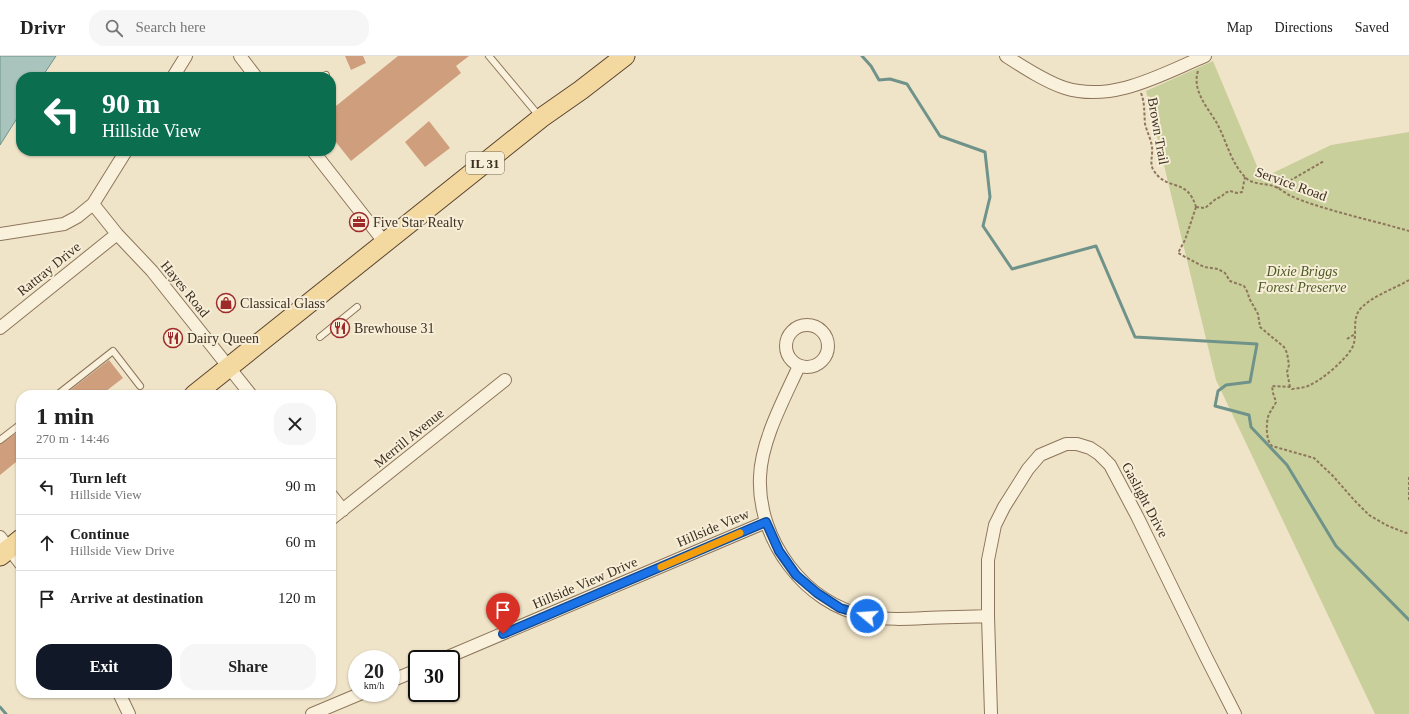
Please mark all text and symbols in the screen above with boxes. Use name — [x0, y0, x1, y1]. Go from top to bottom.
search box — [89, 10, 369, 46]
text: Drivr — [20, 17, 65, 38]
icon: search — [103, 17, 125, 39]
text: Search here — [135, 19, 206, 35]
text: Map — [1227, 20, 1252, 35]
text: Directions — [1274, 20, 1333, 35]
text: Saved — [1355, 20, 1389, 35]
icon: left — [36, 88, 88, 140]
text: 90 m — [102, 88, 160, 119]
street label: Brown Trail — [1145, 96, 1171, 166]
text: Hillside View — [102, 121, 201, 141]
road number: IL 31 — [466, 152, 504, 174]
street label: Service Road — [1253, 164, 1329, 204]
office icon: Five Star Realty — [348, 211, 370, 233]
place label: Five Star Realty — [373, 215, 464, 230]
street label: Rattray Drive — [15, 239, 83, 299]
street label: Hayes Road — [158, 258, 212, 320]
park label: Dixie Briggs Forest Preserve — [1257, 264, 1346, 295]
shop icon: Classical Glass — [215, 292, 237, 314]
place label: Classical Glass — [240, 296, 325, 311]
restaurant icon: Brewhouse 31 — [329, 317, 351, 339]
place label: Brewhouse 31 — [354, 321, 435, 336]
restaurant icon: Dairy Queen — [162, 327, 184, 349]
place label: Dairy Queen — [187, 331, 259, 346]
text: 1 min — [36, 403, 94, 429]
button: close — [274, 403, 316, 445]
street label: Merrill Avenue — [371, 405, 447, 471]
text: 270 m · 14:46 — [36, 431, 109, 446]
street label: Gaslight Drive — [1119, 460, 1171, 540]
text: Turn left — [70, 470, 127, 486]
icon: left — [36, 476, 58, 498]
text: 90 m — [286, 478, 316, 494]
text: Hillside View — [70, 487, 142, 502]
street label: Hillside View — [675, 506, 752, 550]
text: Continue — [70, 526, 129, 542]
icon: ahead — [36, 532, 58, 554]
text: 60 m — [286, 534, 316, 550]
text: Hillside View Drive — [70, 543, 174, 558]
street label: Hillside View Drive — [530, 554, 640, 612]
icon: arrive — [36, 588, 58, 610]
text: Arrive at destination — [70, 590, 203, 606]
text: 120 m — [278, 590, 316, 606]
pin — [486, 593, 520, 634]
position arrow — [846, 595, 888, 637]
icon: arrive — [492, 599, 514, 621]
button: Exit — [36, 644, 172, 690]
button: Share — [180, 644, 316, 690]
speed limit sign: 30 — [408, 650, 460, 702]
text: 20 — [364, 660, 384, 682]
text: km/h — [364, 680, 384, 691]

